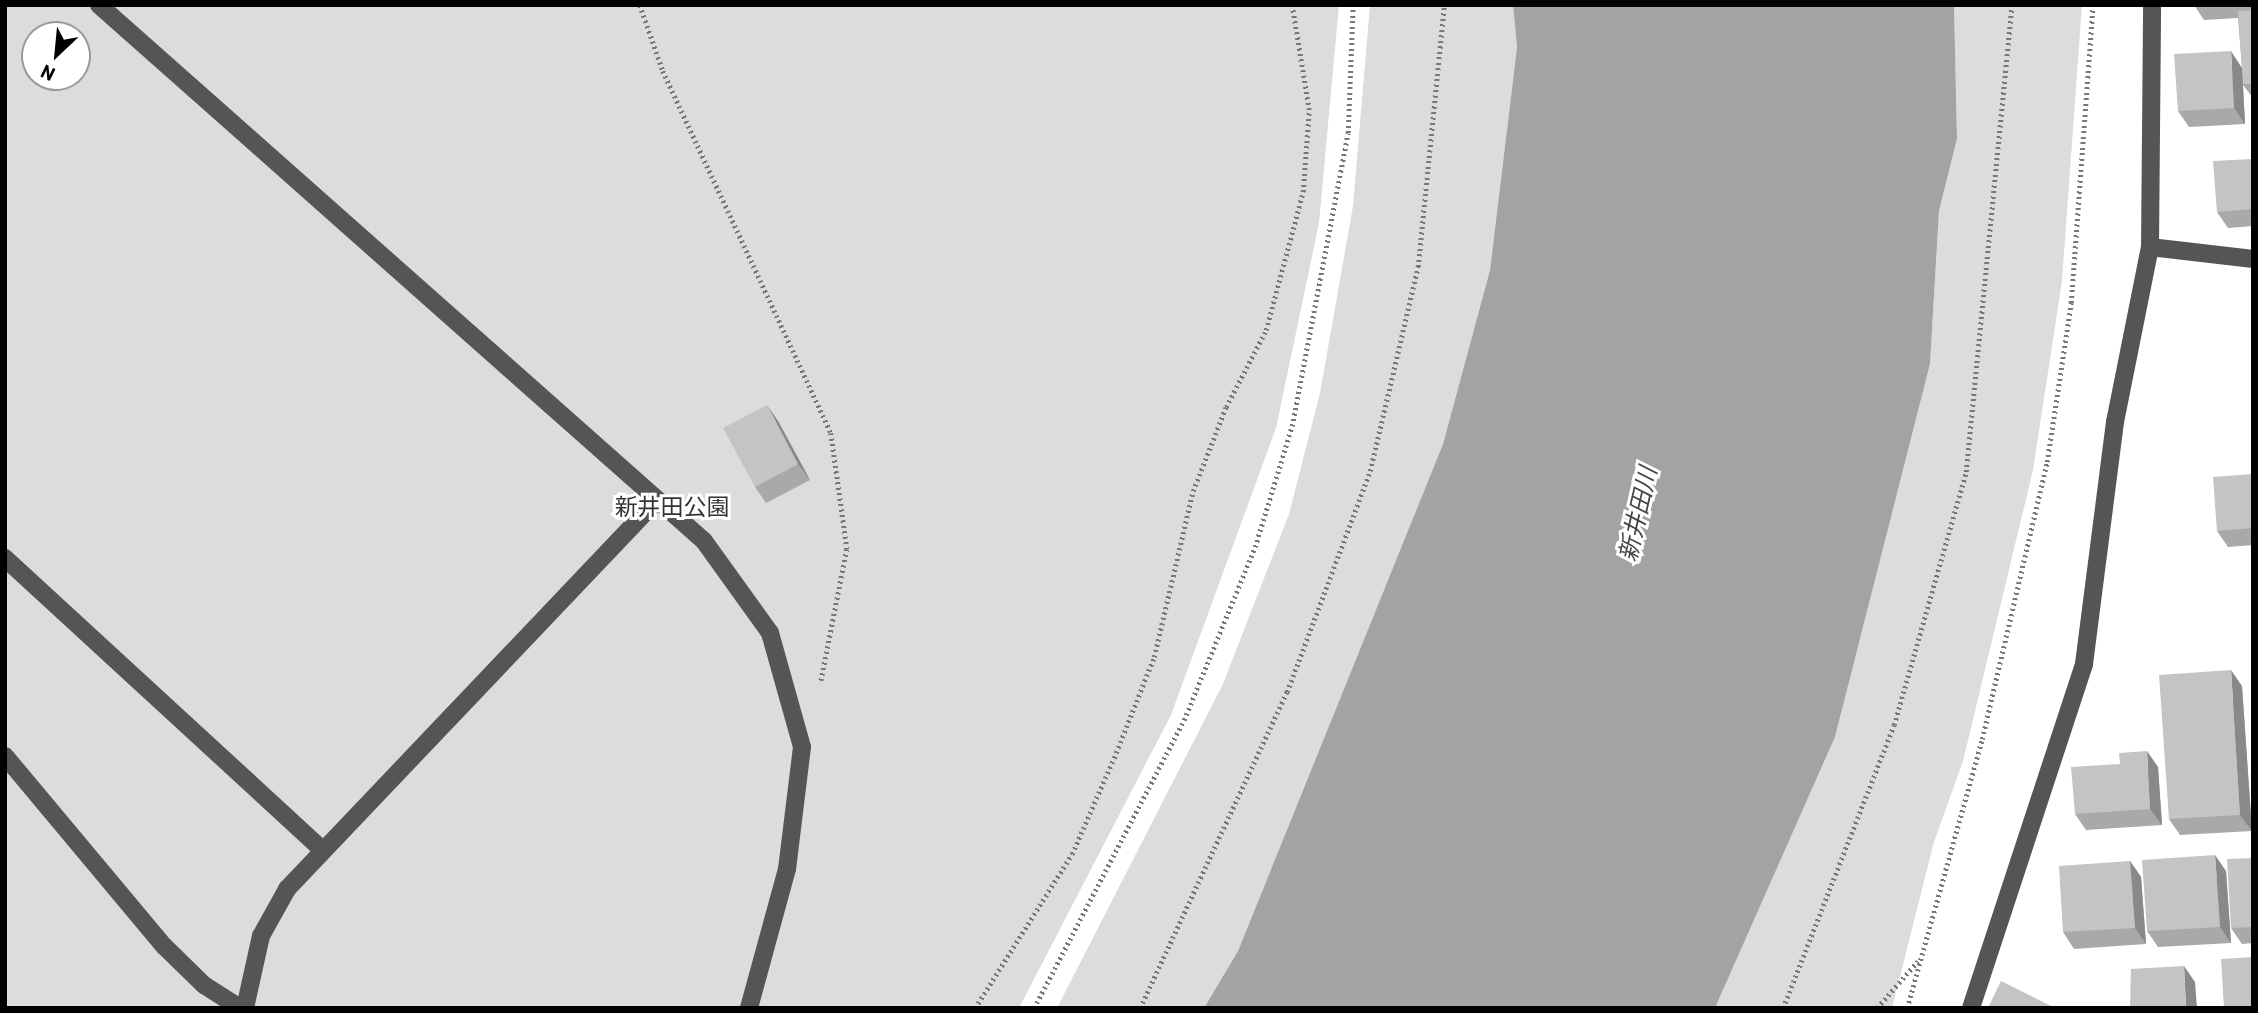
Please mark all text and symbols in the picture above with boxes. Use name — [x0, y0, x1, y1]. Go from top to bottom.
north arrow — [21, 21, 91, 91]
text: N — [37, 60, 58, 87]
water label: 新井田川 — [1612, 464, 1662, 564]
park label: 新井田公園 — [615, 492, 729, 520]

